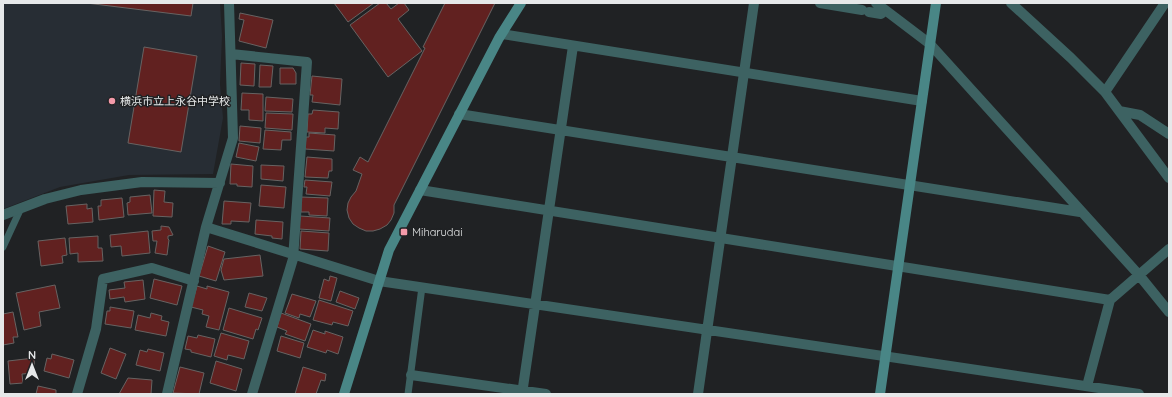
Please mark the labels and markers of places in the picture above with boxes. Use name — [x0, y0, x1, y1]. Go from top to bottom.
place label: 横浜市立上永谷中学校 — [120, 94, 230, 108]
marker: 横浜市立上永谷中学校 — [107, 96, 117, 106]
place label: Miharudai — [412, 225, 463, 239]
marker: Miharudai — [399, 227, 409, 237]

